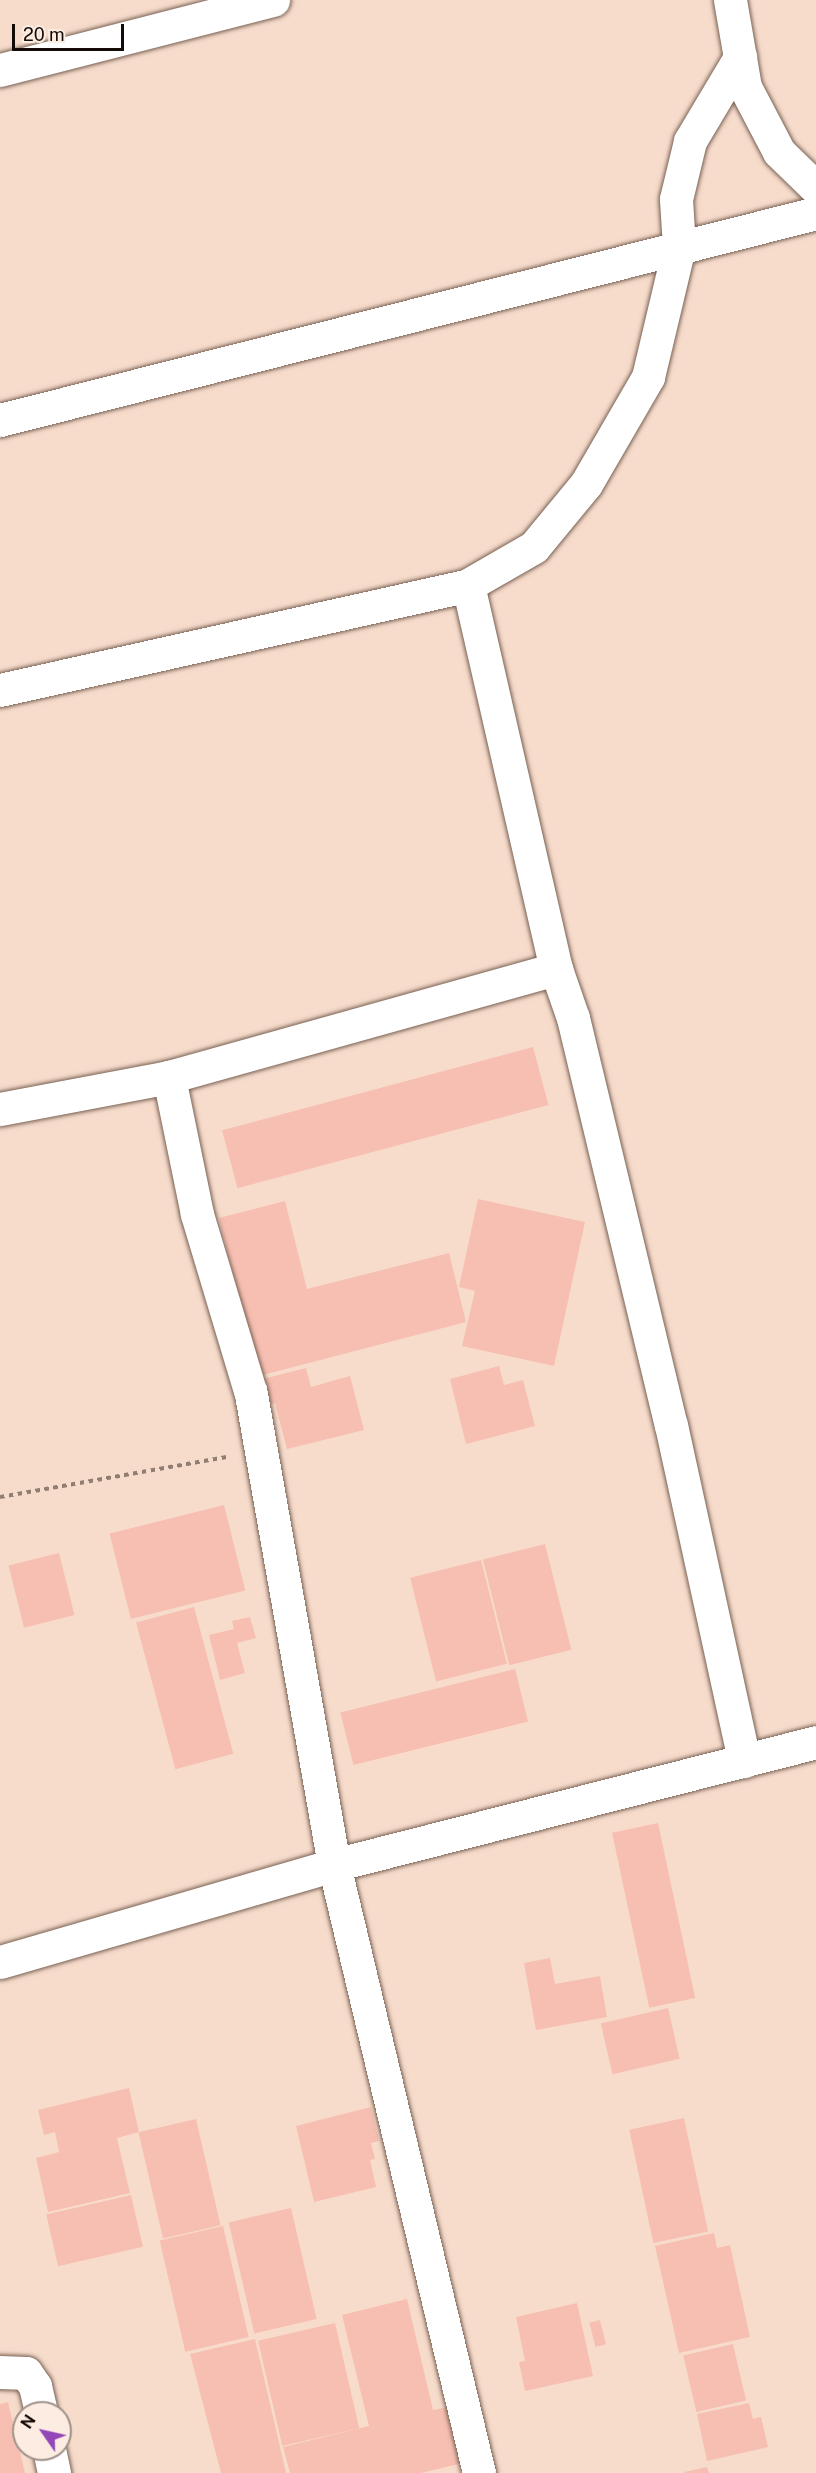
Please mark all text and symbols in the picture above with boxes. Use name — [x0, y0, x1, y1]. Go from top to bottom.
scale bar — [15, 12, 128, 50]
text: 20 m — [23, 24, 65, 45]
north arrow — [12, 2401, 72, 2461]
text: N — [17, 2411, 40, 2432]

